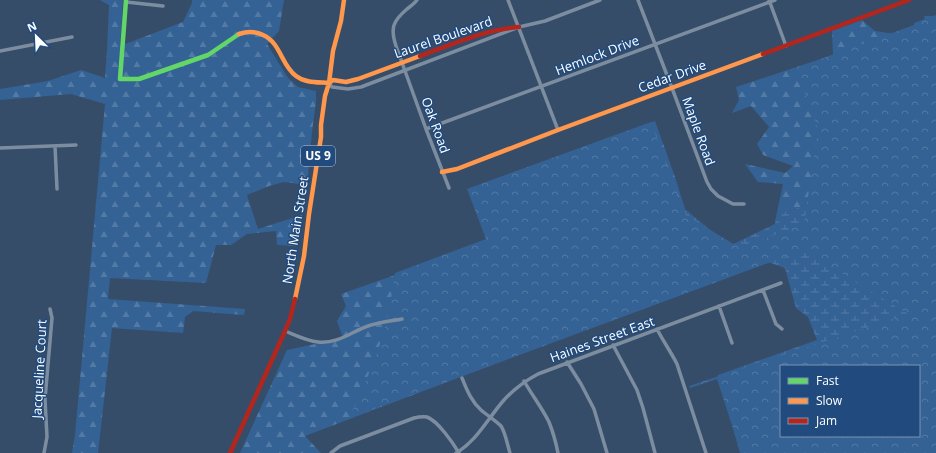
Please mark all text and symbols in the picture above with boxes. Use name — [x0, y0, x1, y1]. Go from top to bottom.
street label: Laurel Boulevard — [391, 12, 495, 62]
north arrow — [16, 16, 56, 56]
text: N — [25, 18, 39, 35]
street label: Hemlock Drive — [553, 31, 641, 79]
street label: Cedar Drive — [635, 55, 709, 97]
street label: Oak Road — [418, 94, 454, 156]
street label: Maple Road — [678, 94, 720, 168]
road number: US 9 — [301, 146, 335, 166]
street label: North Main Street — [278, 175, 312, 285]
street label: Haines Street East — [547, 312, 657, 366]
street label: Jacqueline Court — [27, 319, 51, 421]
legend — [780, 365, 920, 437]
text: Fast — [816, 372, 839, 389]
text: Slow — [816, 392, 843, 409]
text: Jam — [815, 412, 837, 429]

